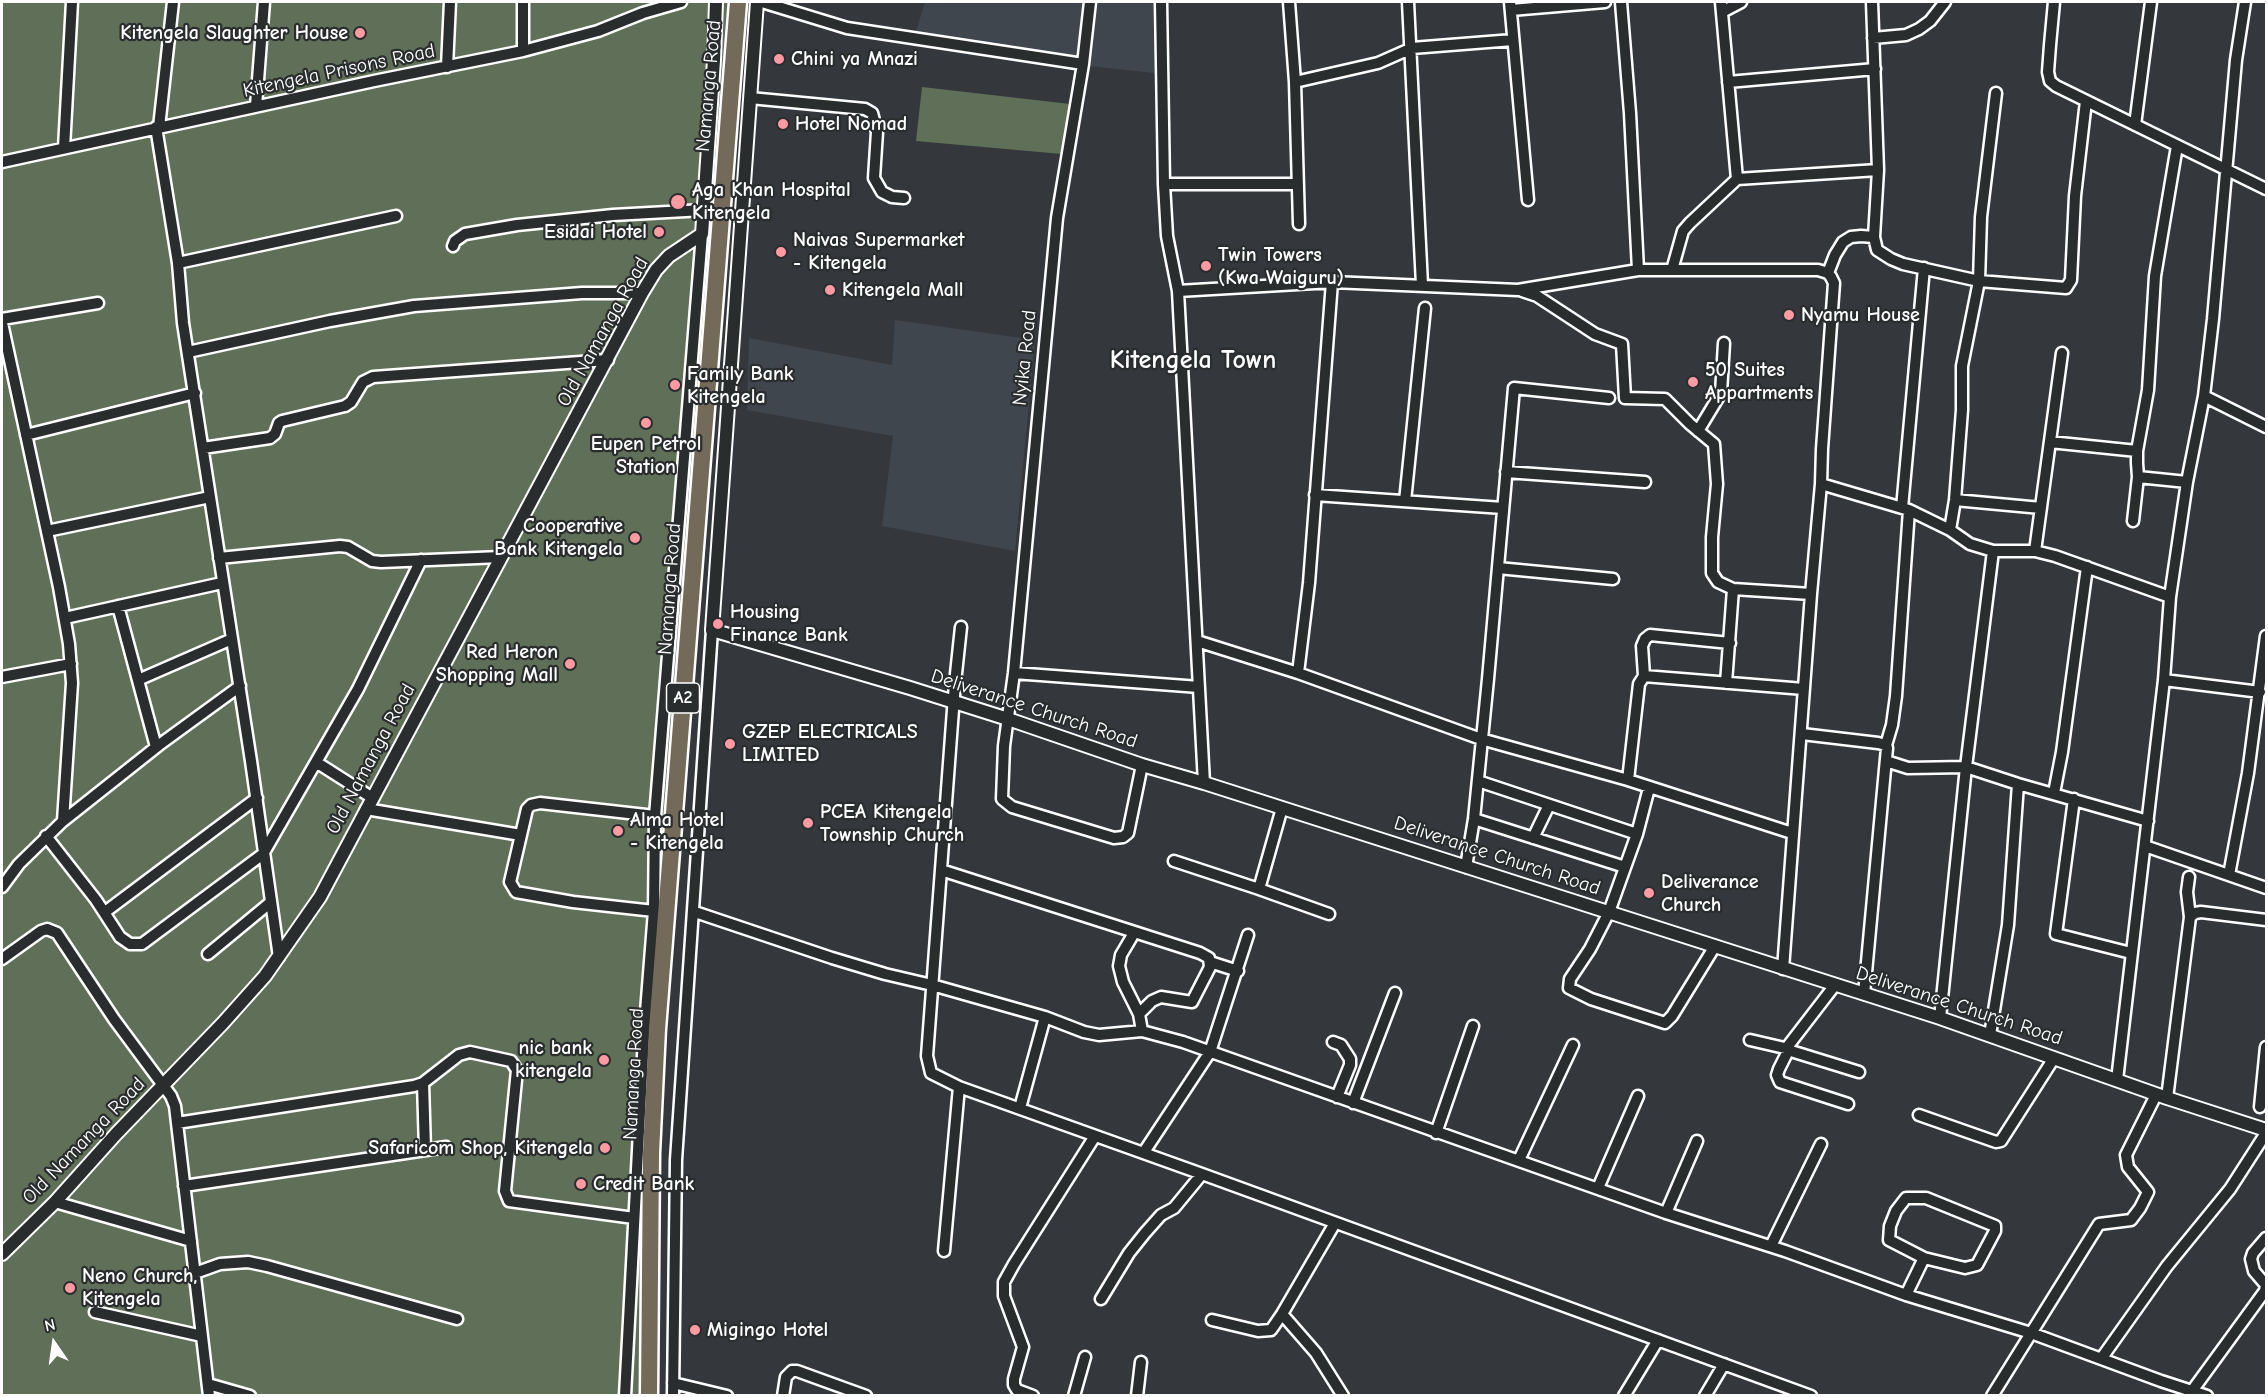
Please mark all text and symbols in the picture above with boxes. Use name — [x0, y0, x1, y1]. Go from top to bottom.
street label: Namanga Road — [691, 19, 727, 153]
place label: Kitengela Slaughter House — [120, 21, 348, 45]
marker: Kitengela Slaughter House — [353, 26, 367, 40]
street label: Kitengela Prisons Road — [241, 39, 437, 103]
place label: Chini ya Mnazi — [791, 47, 918, 71]
marker: Chini ya Mnazi — [772, 52, 786, 66]
place label: Hotel Nomad — [795, 112, 907, 136]
marker: Hotel Nomad — [776, 117, 790, 131]
place label: Aga Khan Hospital Kitengela — [692, 178, 851, 225]
marker: Aga Khan Hospital Kitengela — [669, 193, 687, 211]
place label: Esidai Hotel — [544, 220, 647, 244]
marker: Esidai Hotel — [652, 225, 666, 239]
place label: Naivas Supermarket - Kitengela — [793, 228, 965, 275]
place label: Twin Towers (Kwa Waiguru) — [1218, 243, 1344, 290]
marker: Naivas Supermarket - Kitengela — [774, 245, 788, 259]
street label: Old Namanga Road — [552, 253, 654, 411]
marker: Twin Towers (Kwa Waiguru) — [1199, 259, 1213, 273]
place label: Kitengela Mall — [842, 278, 963, 302]
marker: Kitengela Mall — [823, 283, 837, 297]
place label: Nyamu House — [1801, 303, 1920, 327]
marker: Nyamu House — [1782, 308, 1796, 322]
street label: Nyika Road — [1008, 309, 1042, 407]
district label: Kitengela Town — [1110, 345, 1276, 377]
place label: 50 Suites Appartments — [1705, 358, 1813, 405]
place label: Family Bank Kitengela — [687, 362, 794, 409]
marker: 50 Suites Appartments — [1686, 375, 1700, 389]
marker: Family Bank Kitengela — [668, 378, 682, 392]
marker: Eupen Petrol Station — [639, 416, 653, 430]
place label: Eupen Petrol Station — [591, 432, 701, 479]
place label: Cooperative Bank Kitengela — [494, 514, 623, 561]
street label: Namanga Road — [653, 522, 687, 656]
marker: Cooperative Bank Kitengela — [628, 531, 642, 545]
place label: Housing Finance Bank — [730, 600, 848, 647]
marker: Housing Finance Bank — [711, 617, 725, 631]
place label: Red Heron Shopping Mall — [436, 640, 558, 687]
marker: Red Heron Shopping Mall — [563, 657, 577, 671]
street label: Deliverance Church Road — [928, 664, 1140, 754]
street label: Old Namanga Road — [321, 680, 421, 838]
road number: A2 — [666, 683, 700, 713]
place label: GZEP ELECTRICALS LIMITED — [742, 720, 918, 767]
marker: GZEP ELECTRICALS LIMITED — [723, 737, 737, 751]
place label: PCEA Kitengela Township Church — [820, 800, 964, 847]
place label: Alma Hotel - Kitengela — [630, 808, 724, 855]
street label: Deliverance Church Road — [1391, 811, 1603, 901]
marker: PCEA Kitengela Township Church — [801, 816, 815, 830]
marker: Alma Hotel - Kitengela — [611, 824, 625, 838]
place label: Deliverance Church — [1661, 870, 1759, 917]
marker: Deliverance Church — [1642, 886, 1656, 900]
street label: Deliverance Church Road — [1853, 961, 2065, 1051]
street label: Namanga Road — [619, 1007, 649, 1141]
place label: nic bank kitengela — [515, 1036, 592, 1083]
marker: nic bank kitengela — [597, 1053, 611, 1067]
street label: Old Namanga Road — [17, 1073, 151, 1209]
place label: Safaricom Shop, Kitengela — [368, 1136, 593, 1160]
marker: Safaricom Shop, Kitengela — [598, 1141, 612, 1155]
place label: Credit Bank — [593, 1172, 694, 1196]
marker: Credit Bank — [574, 1177, 588, 1191]
place label: Neno Church, Kitengela — [82, 1264, 197, 1311]
marker: Neno Church, Kitengela — [63, 1281, 77, 1295]
north arrow — [24, 1313, 84, 1373]
text: N — [43, 1316, 57, 1335]
place label: Migingo Hotel — [707, 1318, 828, 1342]
marker: Migingo Hotel — [688, 1323, 702, 1337]

